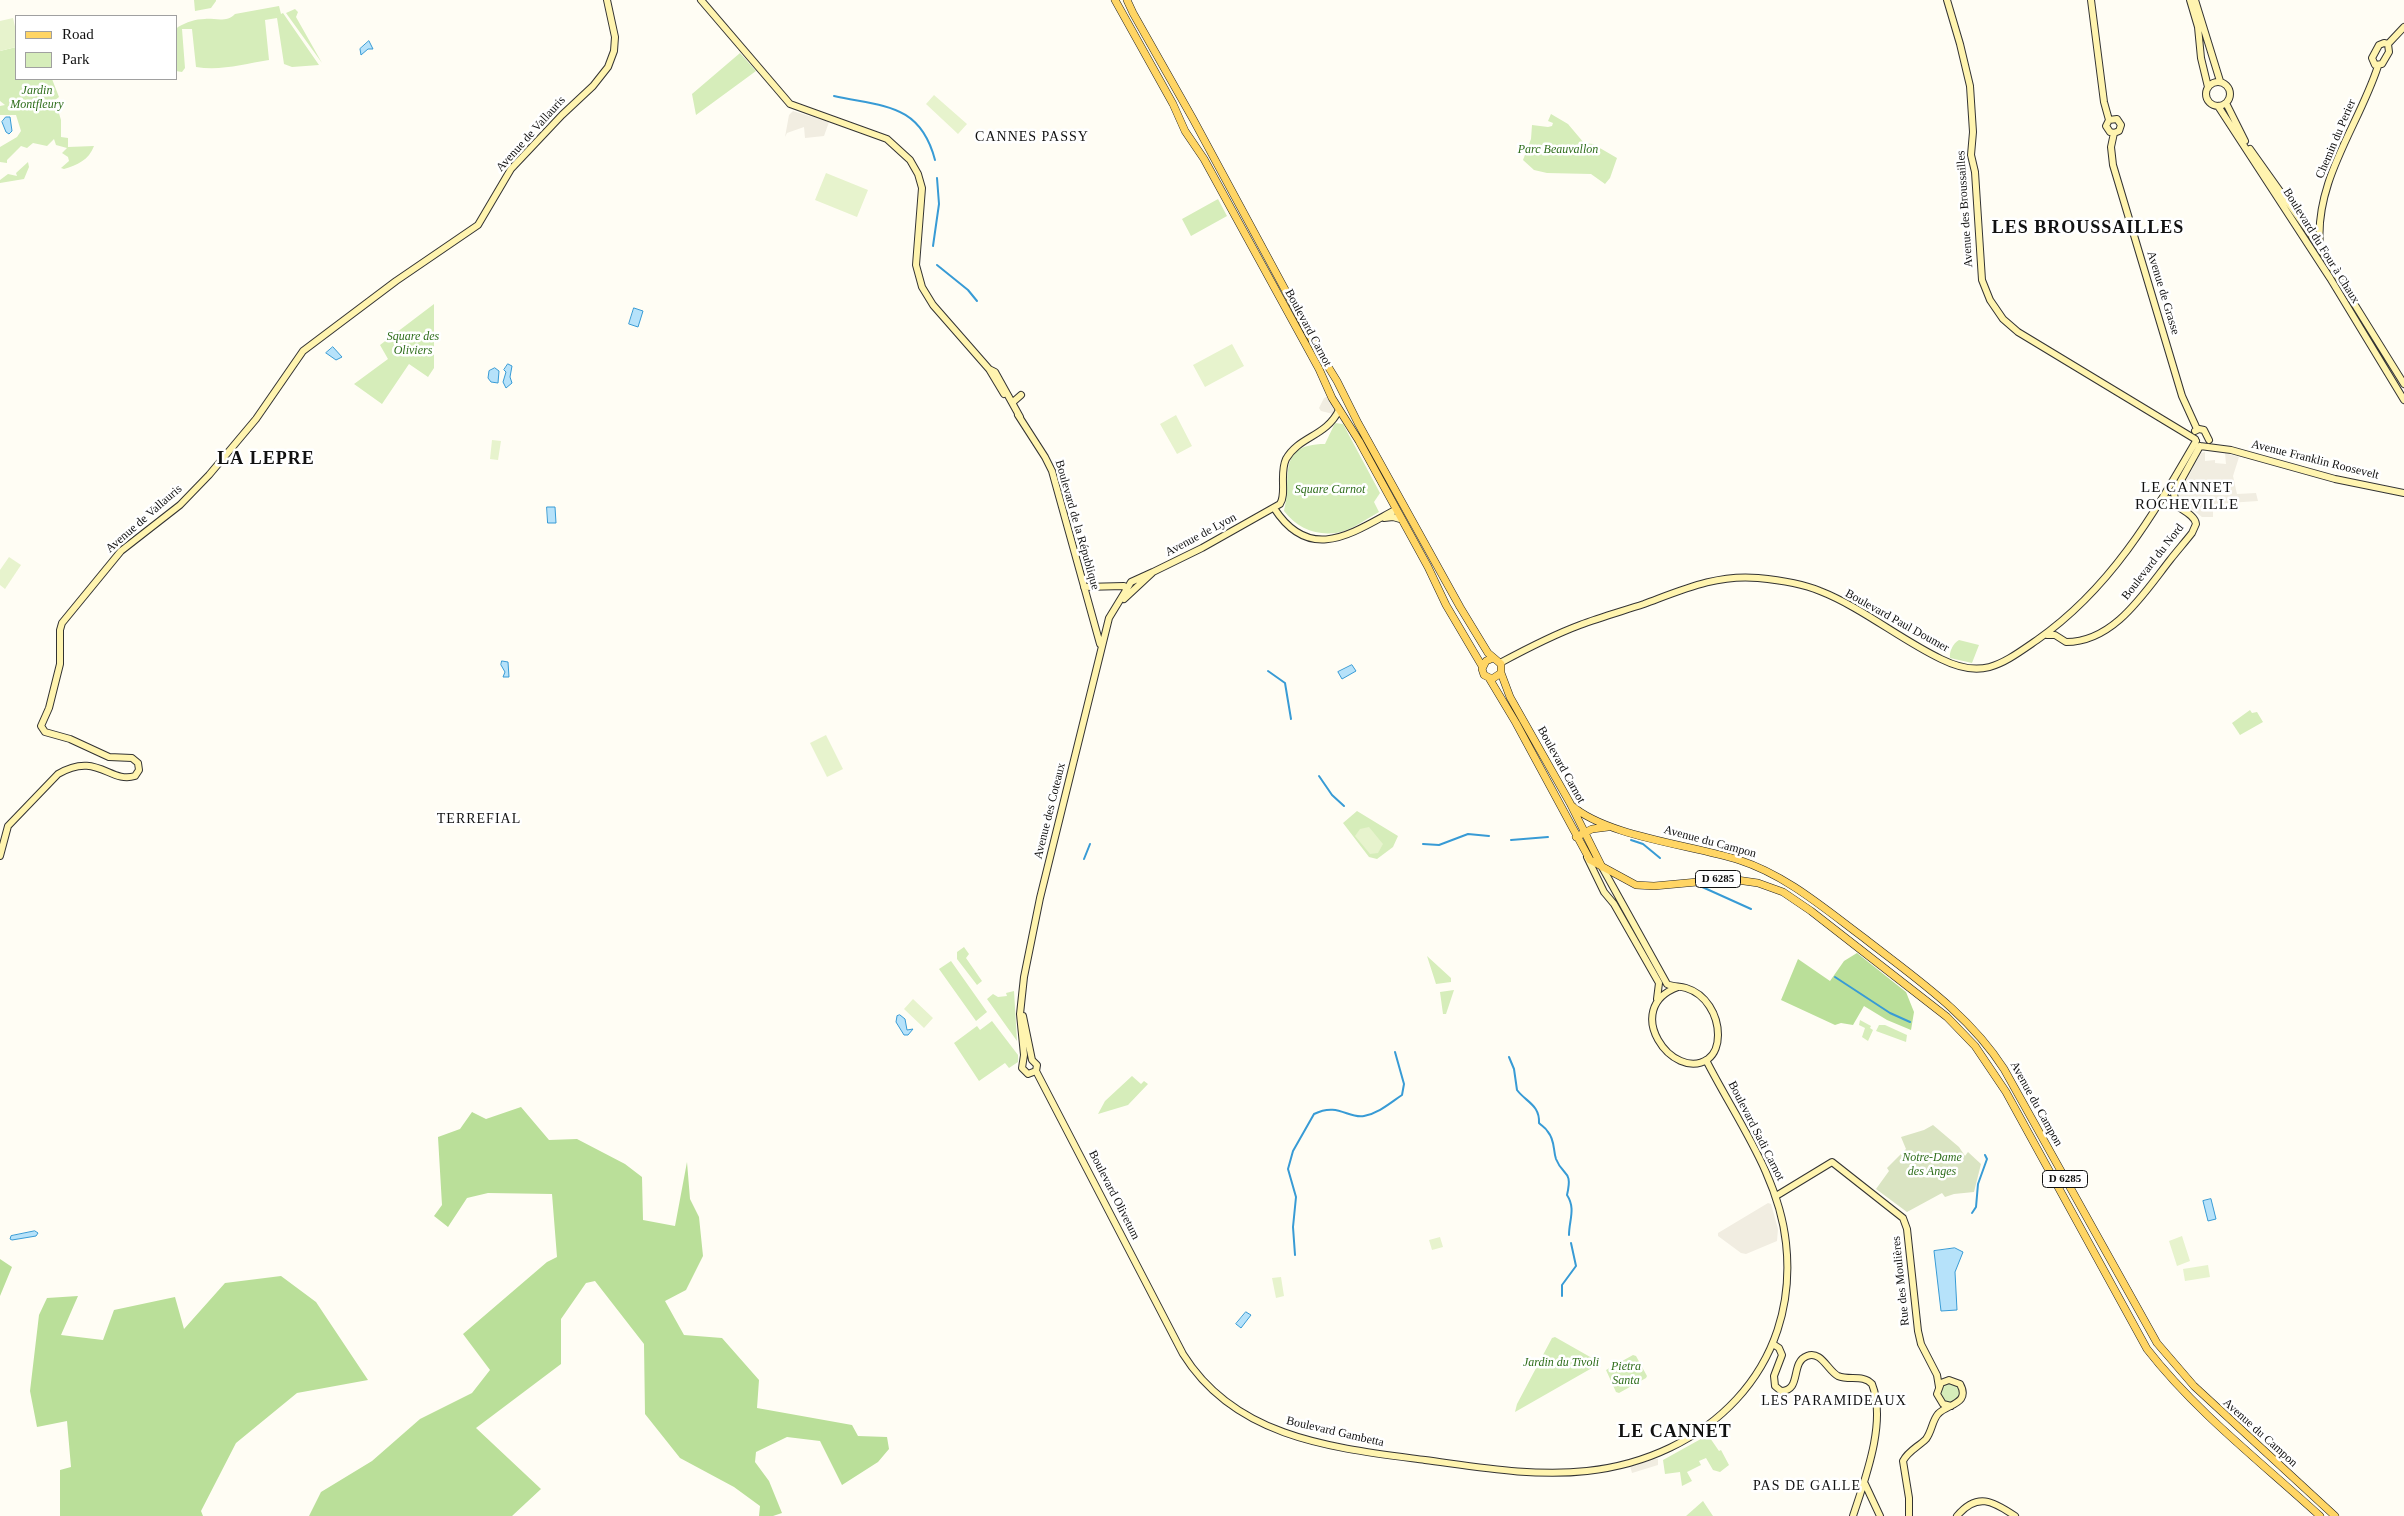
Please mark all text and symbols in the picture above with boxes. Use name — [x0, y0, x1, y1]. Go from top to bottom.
legend — [15, 15, 178, 80]
text: Road — [62, 26, 94, 42]
text: Park — [62, 51, 90, 67]
park label: Jardin Montfleury — [10, 84, 64, 112]
street label: Avenue de Vallauris — [493, 93, 569, 175]
street label: Chemin du Perier — [2313, 97, 2359, 181]
district label: CANNES PASSY — [974, 129, 1090, 145]
park label: Parc Beauvallon — [1518, 143, 1598, 157]
street label: Avenue des Broussailles — [1954, 150, 1976, 268]
street label: Boulevard du Four à Chaux — [2280, 186, 2362, 306]
district label: LES BROUSSAILLES — [1990, 217, 2186, 239]
street label: Avenue de Grasse — [2143, 250, 2183, 336]
street label: Boulevard Carnot — [1282, 287, 1334, 369]
park label: Square des Oliviers — [387, 330, 439, 358]
street label: Avenue Franklin Roosevelt — [2250, 437, 2380, 483]
district label: LA LEPRE — [216, 448, 316, 470]
street label: Boulevard de la République — [1052, 458, 1102, 592]
district label: LE CANNET ROCHEVILLE — [2134, 479, 2240, 514]
street label: Avenue de Vallauris — [103, 482, 185, 556]
park label: Square Carnot — [1295, 483, 1365, 497]
street label: Avenue de Lyon — [1163, 510, 1239, 560]
street label: Boulevard du Nord — [2119, 521, 2187, 603]
street label: Boulevard Paul Doumer — [1843, 586, 1951, 656]
street label: Boulevard Carnot — [1534, 724, 1588, 806]
street label: Avenue des Coteaux — [1031, 762, 1069, 860]
district label: TERREFIAL — [436, 811, 522, 827]
street label: Avenue du Campon — [1662, 823, 1758, 861]
road number: D 6285 — [1696, 871, 1740, 888]
street label: Avenue du Campon — [2007, 1059, 2065, 1149]
street label: Boulevard Sadi Carnot — [1725, 1079, 1787, 1183]
street label: Boulevard Olivetum — [1085, 1148, 1143, 1242]
park label: Notre-Dame des Anges — [1902, 1151, 1962, 1179]
road number: D 6285 — [2042, 1170, 2088, 1188]
street label: Rue des Moulières — [1889, 1236, 1913, 1326]
park label: Jardin du Tivoli — [1523, 1356, 1599, 1370]
park label: Pietra Santa — [1611, 1360, 1641, 1388]
district label: LES PARAMIDEAUX — [1759, 1393, 1909, 1409]
street label: Avenue du Campon — [2220, 1396, 2300, 1470]
street label: Boulevard Gambetta — [1285, 1414, 1385, 1450]
district label: LE CANNET — [1617, 1421, 1733, 1443]
district label: PAS DE GALLE — [1752, 1478, 1862, 1494]

